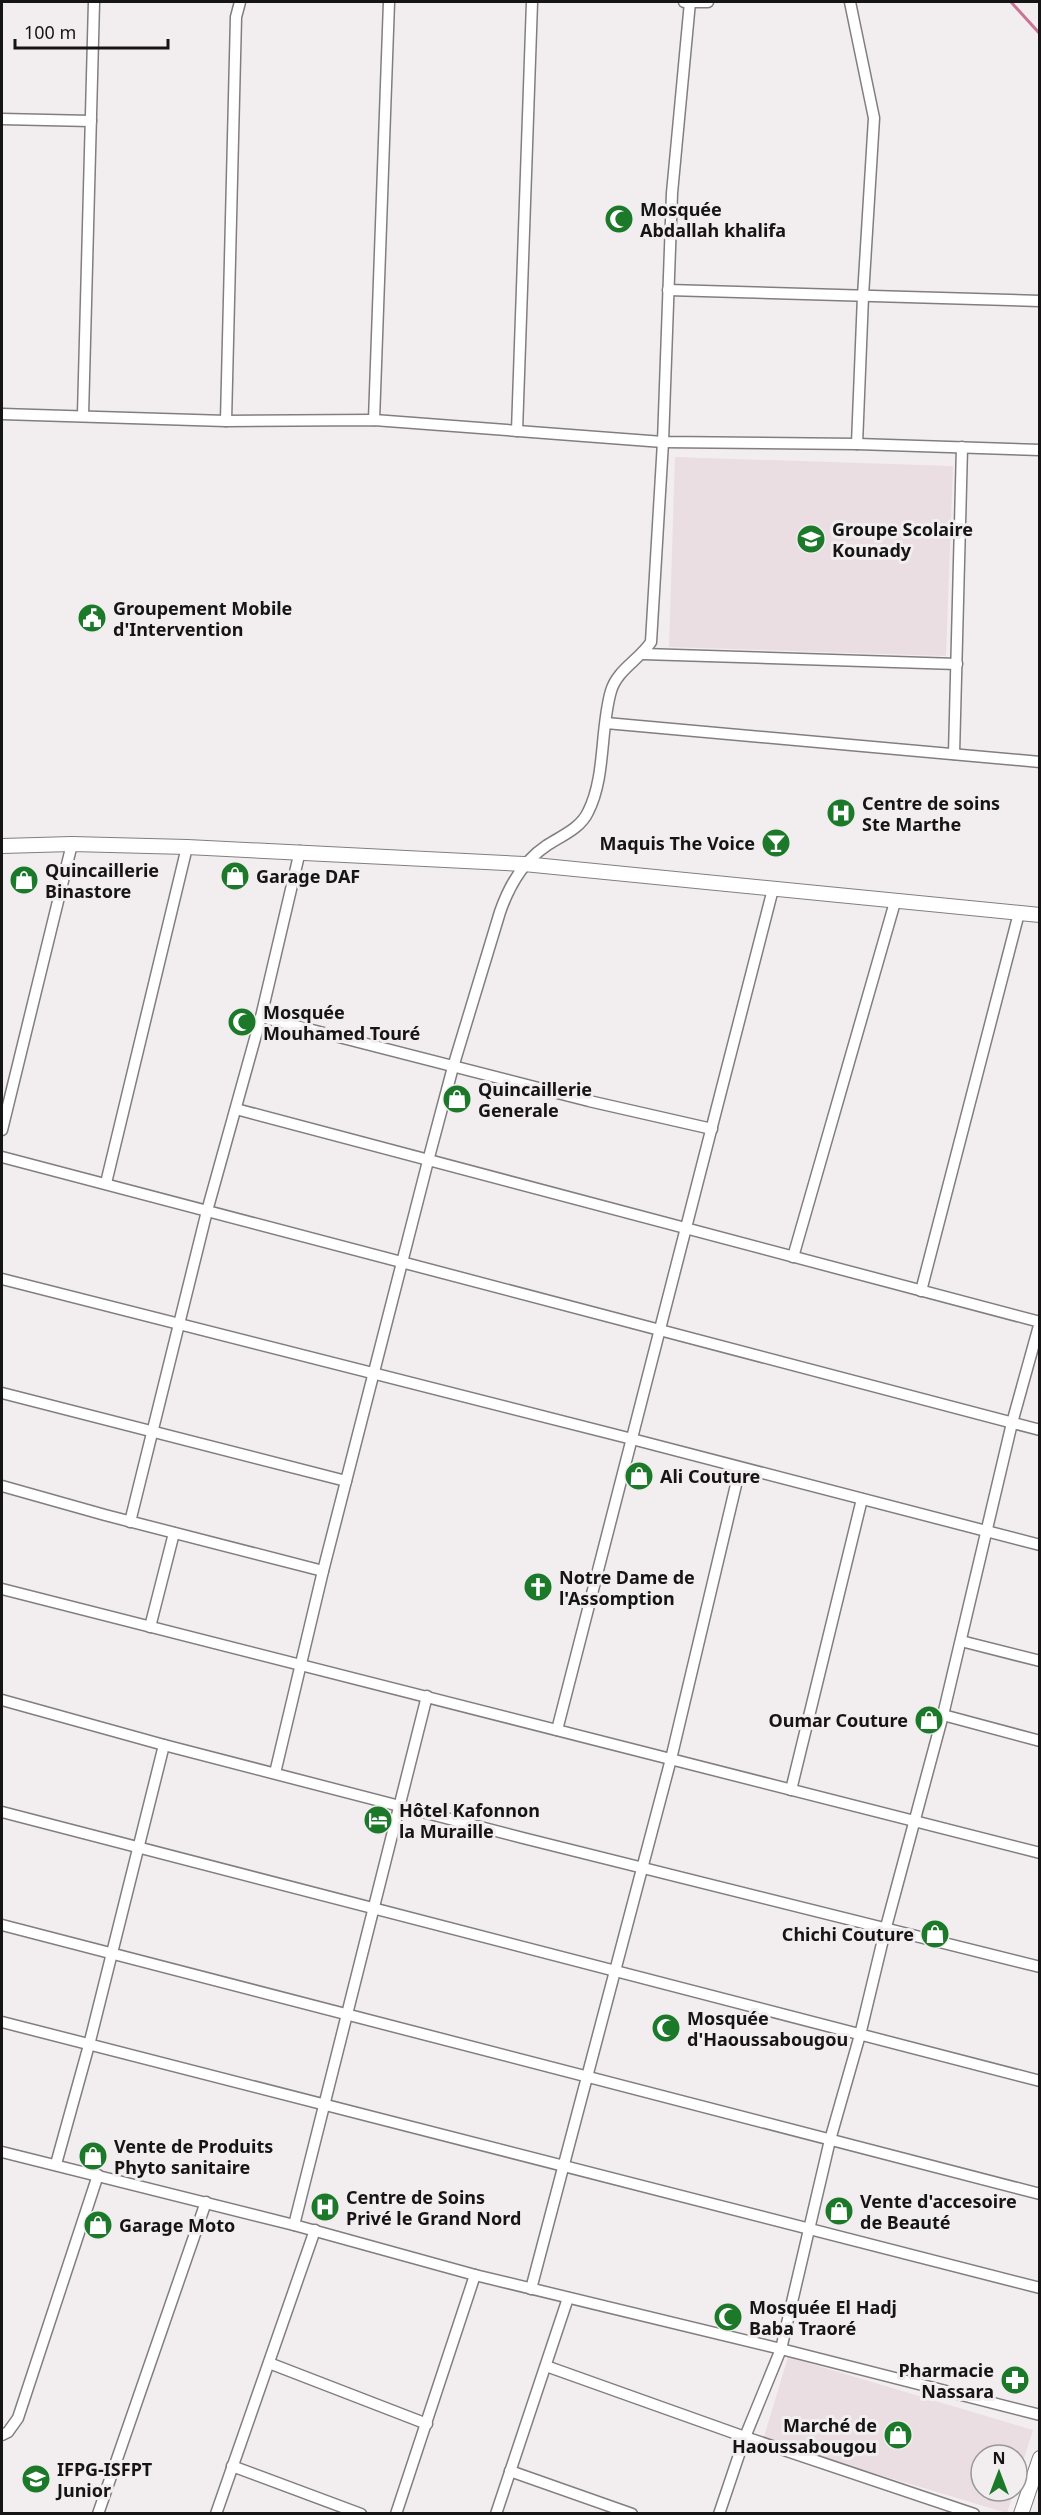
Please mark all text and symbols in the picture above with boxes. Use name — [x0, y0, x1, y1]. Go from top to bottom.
scale bar — [15, 12, 168, 50]
text: 100 m — [24, 20, 76, 44]
place label: Mosquée Abdallah khalifa — [640, 197, 786, 242]
mosque icon: Mosquée Abdallah khalifa — [603, 203, 635, 235]
place label: Groupe Scolaire Kounady — [832, 517, 973, 562]
school or university icon: Groupe Scolaire Kounady — [795, 523, 827, 555]
place label: Groupement Mobile d'Intervention — [113, 596, 292, 641]
public building icon: Groupement Mobile d'Intervention — [76, 602, 108, 634]
place label: Centre de soins Ste Marthe — [862, 791, 1000, 836]
hospital icon: Centre de soins Ste Marthe — [825, 797, 857, 829]
bar icon: Maquis The Voice — [760, 827, 792, 859]
place label: Maquis The Voice — [600, 831, 755, 855]
place label: Quincaillerie Binastore — [45, 858, 159, 903]
shop icon: Garage DAF — [219, 860, 251, 892]
shop icon: Quincaillerie Binastore — [8, 864, 40, 896]
place label: Garage DAF — [256, 864, 360, 888]
place label: Mosquée Mouhamed Touré — [263, 1000, 420, 1045]
mosque icon: Mosquée Mouhamed Touré — [226, 1006, 258, 1038]
place label: Quincaillerie Generale — [478, 1077, 592, 1122]
shop icon: Quincaillerie Generale — [441, 1083, 473, 1115]
shop icon: Ali Couture — [623, 1460, 655, 1492]
place label: Ali Couture — [660, 1464, 760, 1488]
place label: Notre Dame de l'Assomption — [559, 1565, 695, 1610]
church icon: Notre Dame de l'Assomption — [522, 1571, 554, 1603]
shop icon: Oumar Couture — [913, 1704, 945, 1736]
place label: Oumar Couture — [769, 1708, 908, 1732]
place label: Hôtel Kafonnon la Muraille — [399, 1798, 540, 1843]
hotel icon: Hôtel Kafonnon la Muraille — [362, 1804, 394, 1836]
shop icon: Chichi Couture — [919, 1918, 951, 1950]
place label: Chichi Couture — [782, 1922, 914, 1946]
place label: Mosquée d'Haoussabougou — [687, 2006, 848, 2051]
mosque icon: Mosquée d'Haoussabougou — [650, 2012, 682, 2044]
place label: Vente de Produits Phyto sanitaire — [114, 2134, 273, 2179]
shop icon: Vente de Produits Phyto sanitaire — [77, 2140, 109, 2172]
place label: Centre de Soins Privé le Grand Nord — [346, 2185, 521, 2230]
place label: Vente d'accesoire de Beauté — [860, 2189, 1017, 2234]
hospital icon: Centre de Soins Privé le Grand Nord — [309, 2191, 341, 2223]
shop icon: Vente d'accesoire de Beauté — [823, 2195, 855, 2227]
shop icon: Garage Moto — [82, 2209, 114, 2241]
place label: Garage Moto — [119, 2213, 235, 2237]
place label: Mosquée El Hadj Baba Traoré — [749, 2295, 897, 2340]
mosque icon: Mosquée El Hadj Baba Traoré — [712, 2301, 744, 2333]
place label: Pharmacie Nassara — [899, 2358, 994, 2403]
pharmacy icon: Pharmacie Nassara — [999, 2364, 1031, 2396]
place label: Marché de Haoussabougou — [732, 2413, 877, 2458]
shop icon: Marché de Haoussabougou — [882, 2419, 914, 2451]
north arrow — [969, 2443, 1029, 2503]
text: N — [992, 2447, 1006, 2469]
place label: IFPG-ISFPT Junior — [55, 2457, 153, 2502]
school or university icon: IFPG-ISFPT Junior — [20, 2463, 52, 2495]

